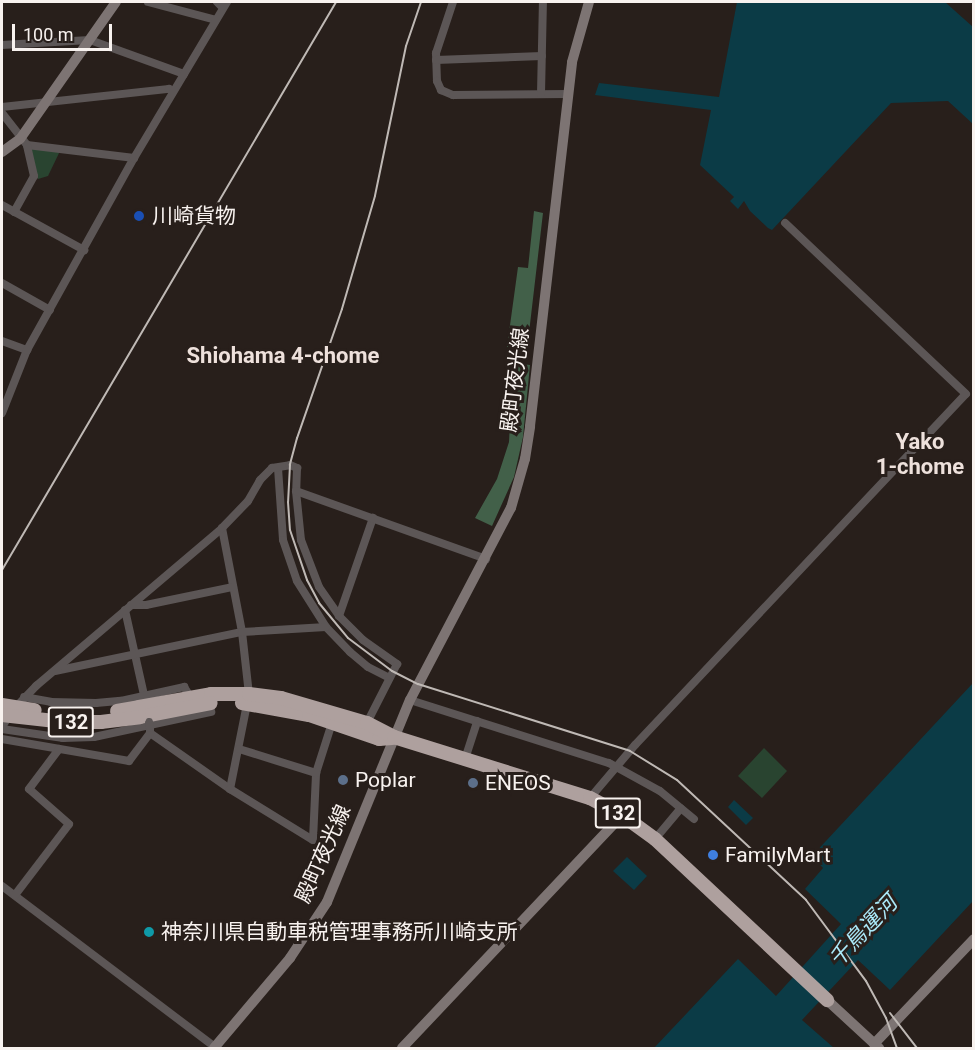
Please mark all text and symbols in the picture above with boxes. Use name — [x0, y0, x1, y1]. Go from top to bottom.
scale bar — [15, 12, 116, 50]
text: 100 m — [23, 24, 74, 45]
place label: 川崎貨物 — [152, 203, 236, 229]
marker: 川崎貨物 — [130, 207, 148, 225]
street label: 殿町夜光線 — [496, 326, 534, 434]
district label: Shiohama 4-chome — [187, 343, 379, 369]
district label: Yako 1-chome — [876, 428, 964, 480]
road number: 132 — [47, 705, 95, 739]
place label: Poplar — [355, 767, 416, 793]
place label: ENEOS — [485, 770, 551, 796]
marker: Poplar — [336, 773, 350, 787]
marker: ENEOS — [466, 776, 480, 790]
road number: 132 — [594, 796, 642, 830]
street label: 殿町夜光線 — [290, 801, 356, 907]
place label: FamilyMart — [725, 842, 831, 868]
marker: FamilyMart — [706, 848, 720, 862]
water label: 千鳥運河 — [823, 890, 903, 972]
place label: 神奈川県自動車税管理事務所川崎支所 — [161, 919, 518, 945]
marker: 神奈川県自動車税管理事務所川崎支所 — [142, 925, 156, 939]

